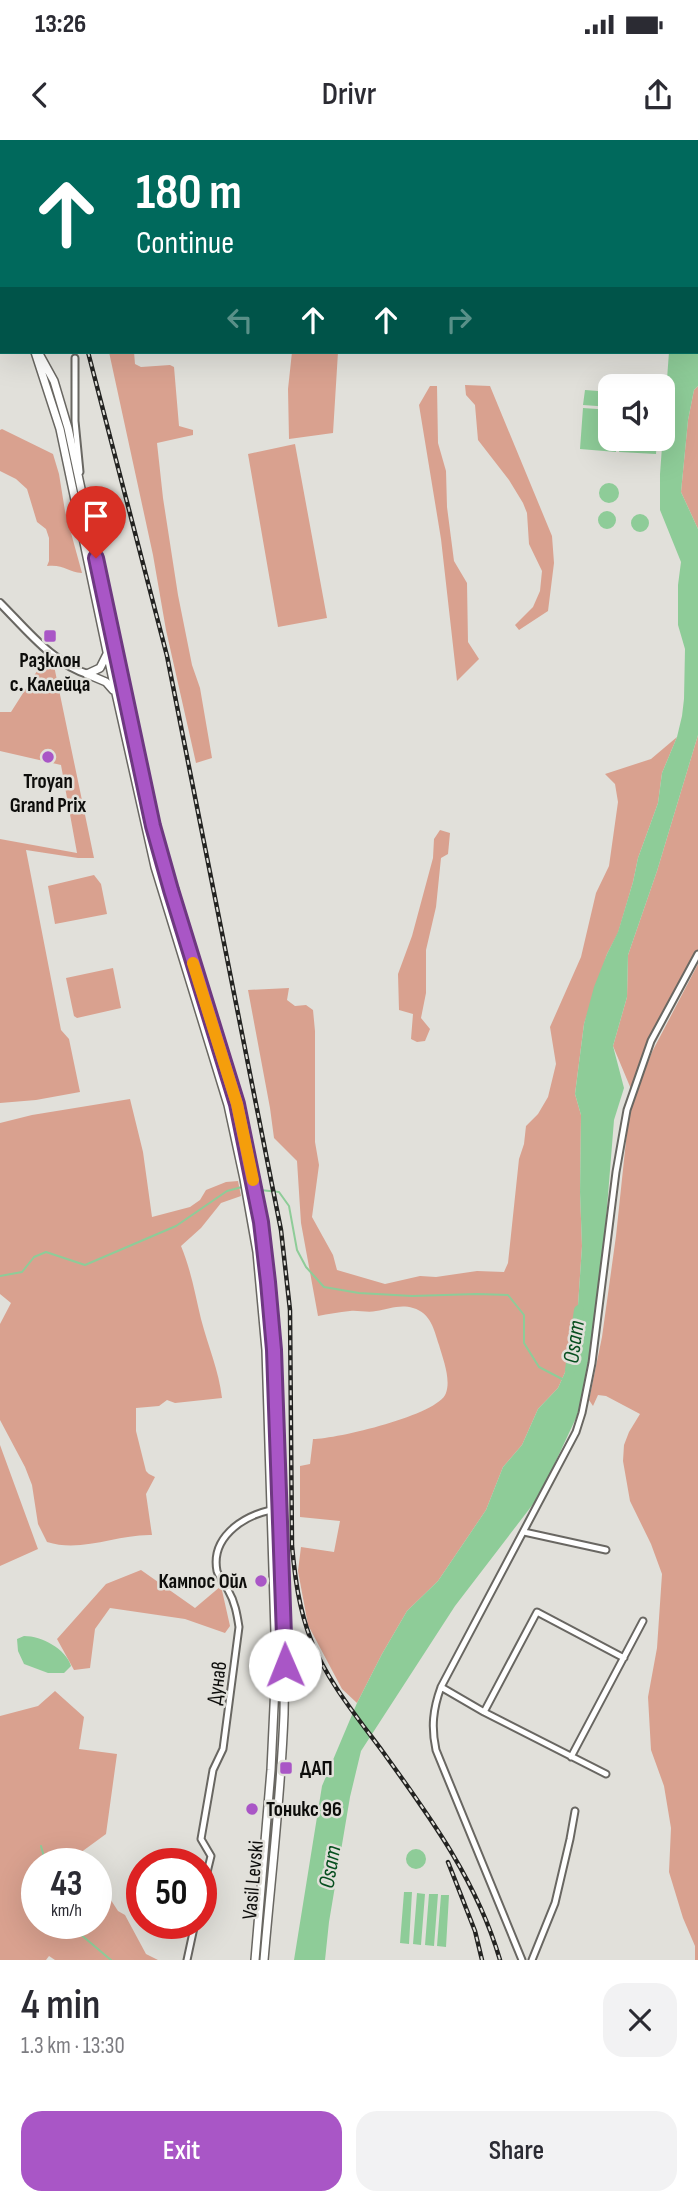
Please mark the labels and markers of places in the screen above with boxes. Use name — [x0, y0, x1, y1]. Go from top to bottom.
pin — [66, 486, 126, 558]
marker: Разклон с. Калейца — [42, 628, 58, 644]
place label: Разклон с. Калейца — [10, 648, 90, 697]
marker: Troyan Grand Prix — [40, 749, 56, 765]
place label: Troyan Grand Prix — [10, 769, 87, 818]
place label: Кампос Ойл — [158, 1569, 248, 1594]
marker: Кампос Ойл — [253, 1573, 269, 1589]
place label: ДАП — [300, 1756, 333, 1781]
marker: ДАП — [278, 1760, 294, 1776]
place label: Тоникс 96 — [266, 1797, 342, 1822]
marker: Тоникс 96 — [244, 1801, 260, 1817]

